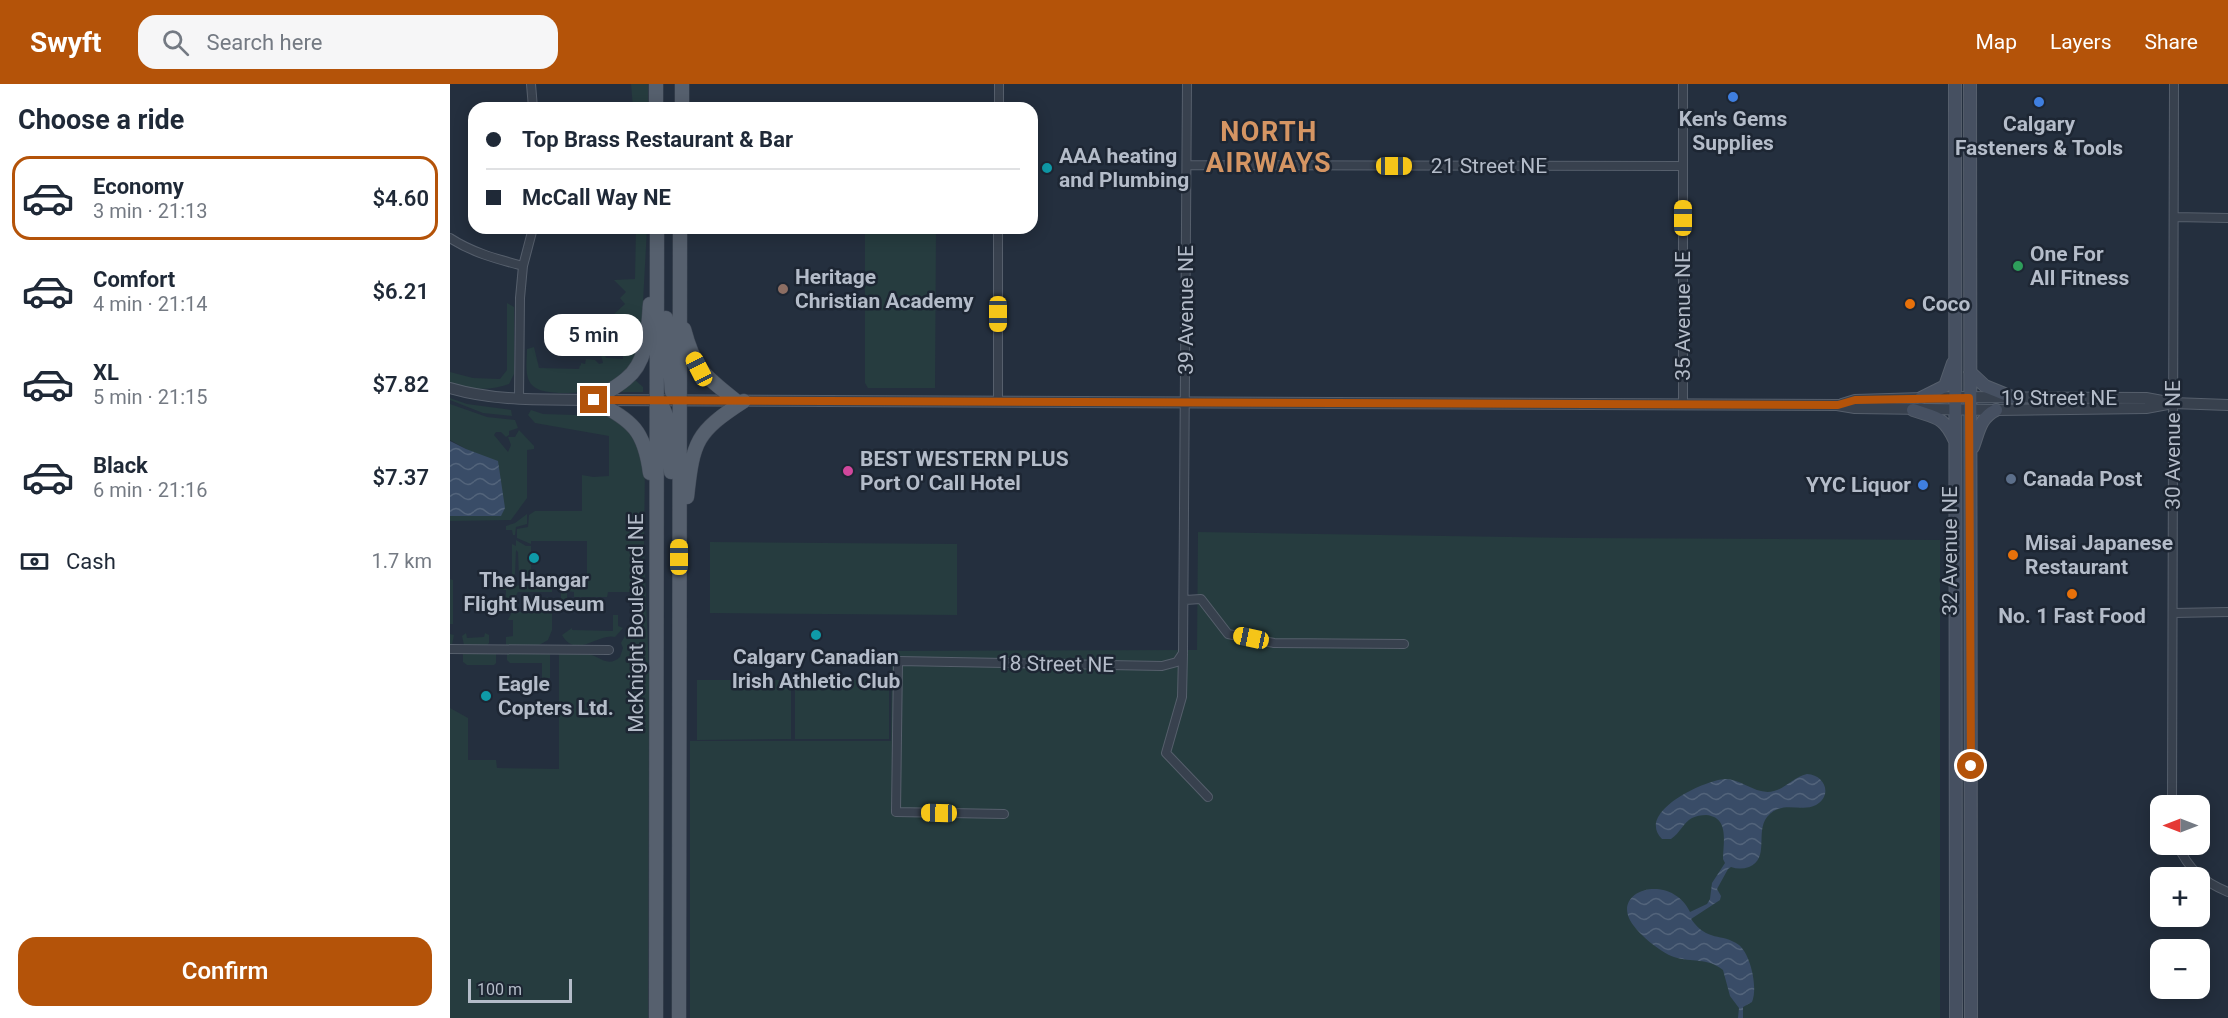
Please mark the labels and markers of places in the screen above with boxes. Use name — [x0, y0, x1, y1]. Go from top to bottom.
marker: Ken's Gems Supplies — [1726, 90, 1740, 104]
marker: Calgary Fasteners & Tools — [2032, 95, 2046, 109]
place label: Ken's Gems Supplies — [1679, 107, 1787, 155]
place label: Calgary Fasteners & Tools — [1955, 112, 2123, 160]
place label: AAA heating and Plumbing — [1059, 144, 1189, 192]
marker: AAA heating and Plumbing — [1040, 161, 1054, 175]
place label: One For All Fitness — [2030, 242, 2130, 290]
marker: One For All Fitness — [2011, 259, 2025, 273]
place label: Heritage Christian Academy — [795, 265, 974, 313]
marker: Heritage Christian Academy — [776, 282, 790, 296]
place label: Coco — [1922, 292, 1971, 316]
marker: Coco — [1903, 297, 1917, 311]
place label: BEST WESTERN PLUS Port O' Call Hotel — [860, 447, 1069, 495]
marker: BEST WESTERN PLUS Port O' Call Hotel — [841, 464, 855, 478]
place label: Canada Post — [2023, 467, 2142, 491]
marker: Canada Post — [2004, 472, 2018, 486]
place label: YYC Liquor — [1806, 473, 1911, 497]
marker: YYC Liquor — [1916, 478, 1930, 492]
place label: Misai Japanese Restaurant — [2025, 531, 2173, 579]
marker: Misai Japanese Restaurant — [2006, 548, 2020, 562]
marker: The Hangar Flight Museum — [527, 551, 541, 565]
place label: The Hangar Flight Museum — [464, 568, 604, 616]
marker: No. 1 Fast Food — [2065, 587, 2079, 601]
place label: No. 1 Fast Food — [1998, 604, 2146, 628]
marker: Calgary Canadian Irish Athletic Club — [809, 628, 823, 642]
place label: Calgary Canadian Irish Athletic Club — [732, 645, 900, 693]
place label: Eagle Copters Ltd. — [498, 672, 614, 720]
marker: Eagle Copters Ltd. — [479, 689, 493, 703]

